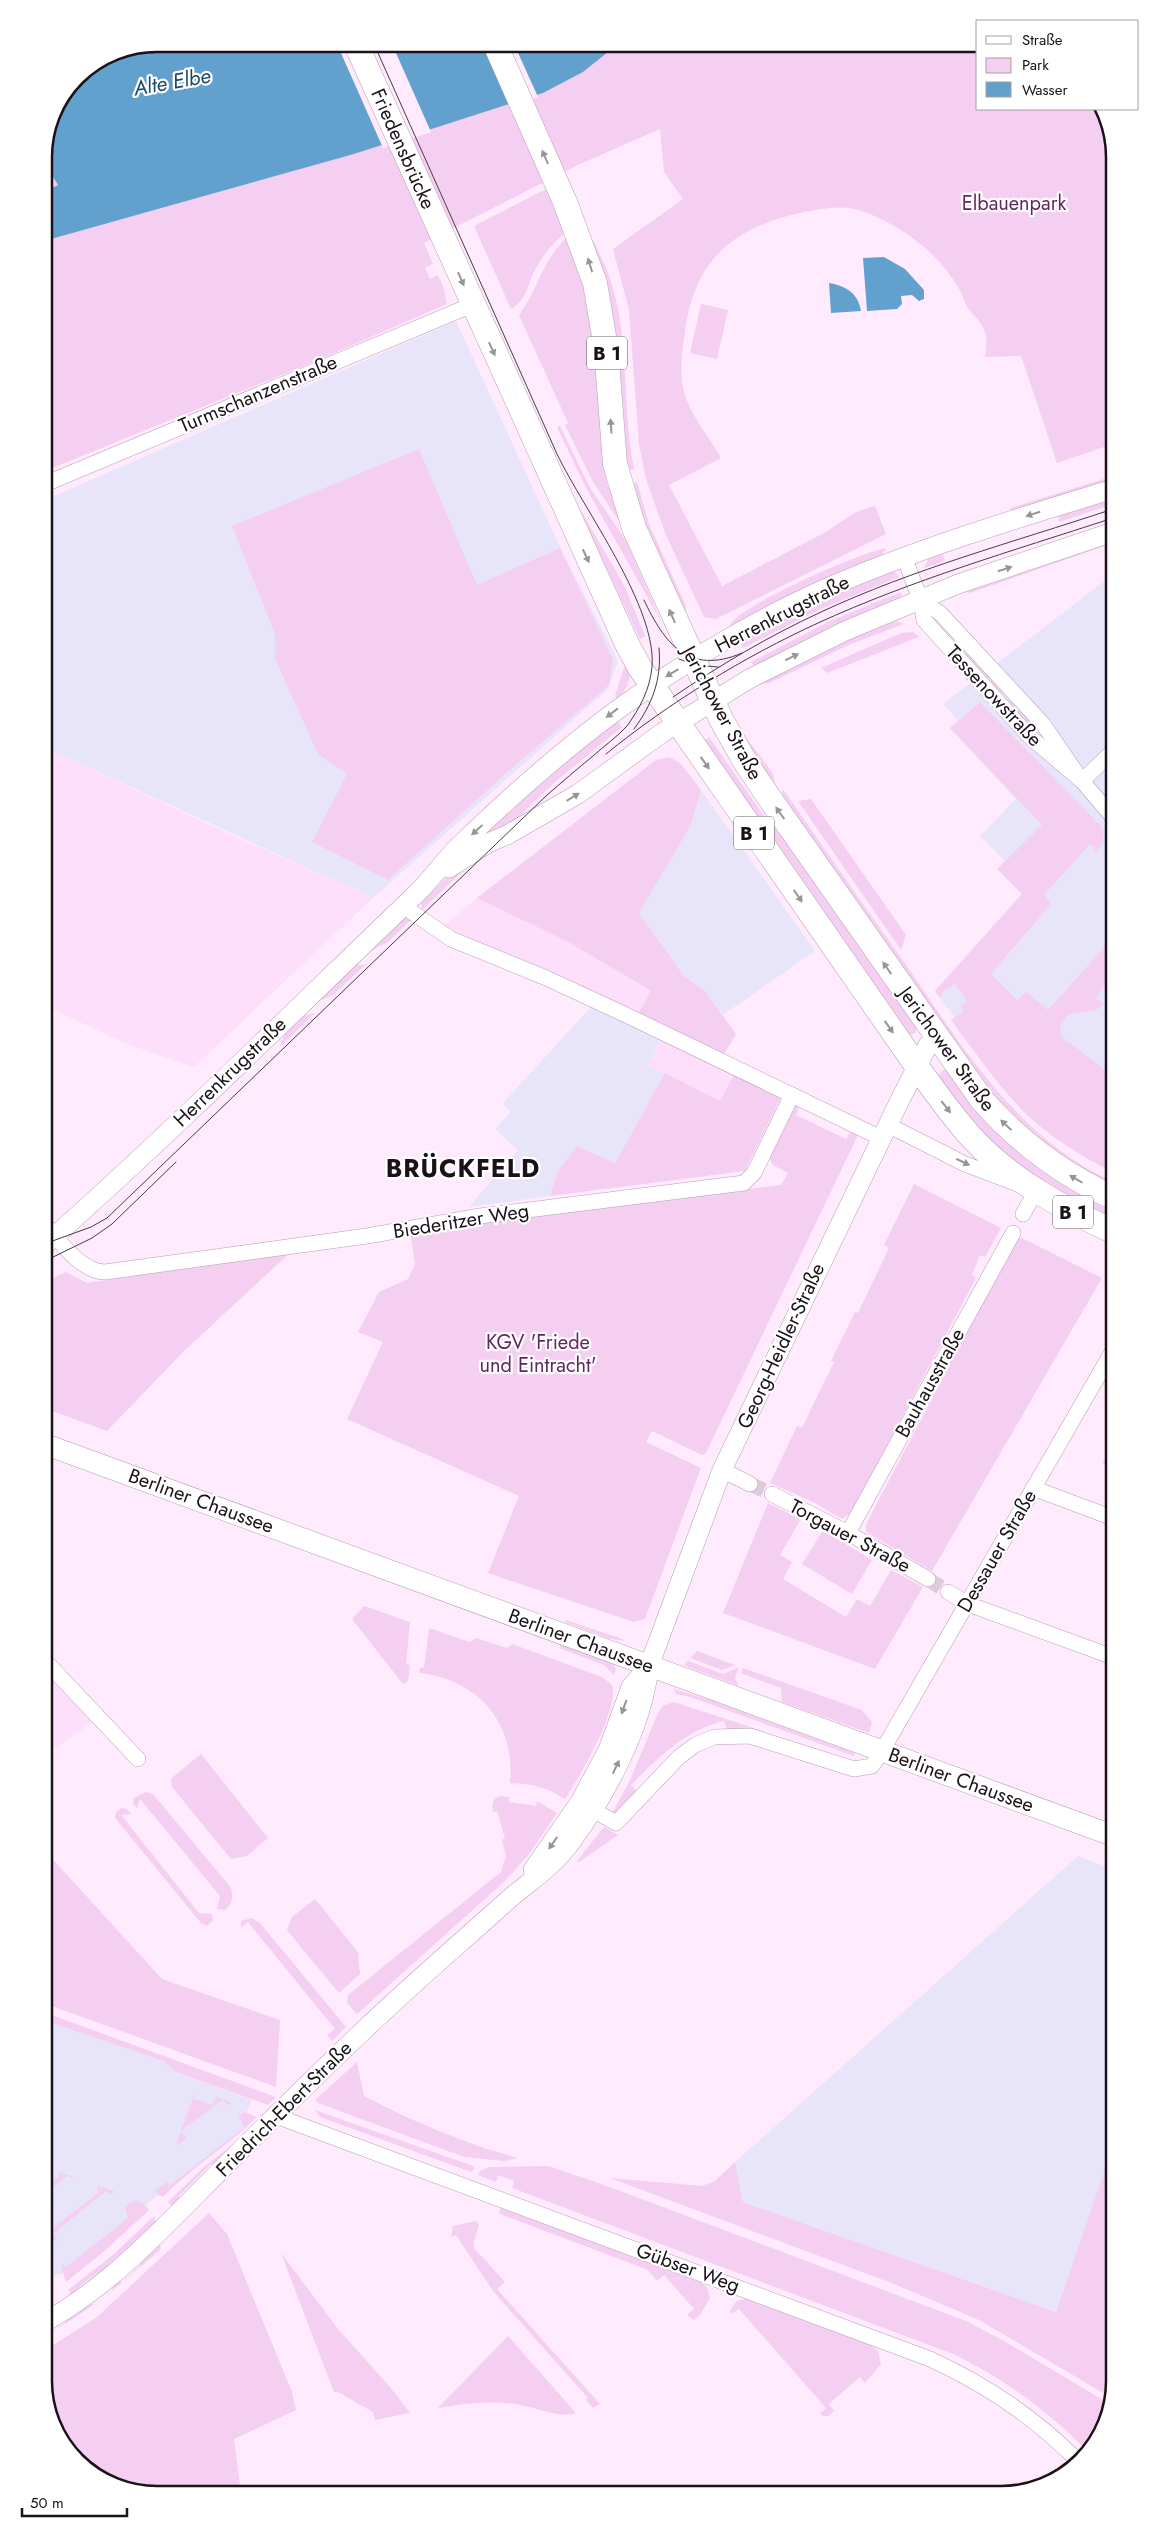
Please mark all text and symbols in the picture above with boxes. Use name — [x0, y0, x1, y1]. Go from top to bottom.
legend — [976, 20, 1139, 110]
text: Straße — [1022, 29, 1063, 51]
text: Park — [1022, 54, 1049, 76]
water label: Alte Elbe — [130, 60, 213, 104]
text: Wasser — [1022, 79, 1068, 101]
street label: Friedensbrücke — [363, 84, 443, 214]
one-way arrow — [541, 150, 549, 164]
park label: Elbauenpark — [962, 189, 1066, 218]
one-way arrow — [586, 258, 593, 273]
one-way arrow — [457, 272, 465, 286]
road number: B 1 — [587, 336, 627, 369]
one-way arrow — [489, 342, 497, 356]
street label: Turmschanzenstraße — [174, 348, 342, 440]
one-way arrow — [607, 418, 615, 434]
one-way arrow — [1025, 511, 1040, 519]
one-way arrow — [583, 549, 591, 563]
one-way arrow — [997, 564, 1012, 572]
street label: Herrenkrugstraße — [710, 568, 854, 660]
one-way arrow — [668, 609, 676, 623]
street label: Jerichower Straße — [673, 638, 770, 785]
street label: Tessenowstraße — [939, 639, 1049, 753]
one-way arrow — [785, 653, 799, 661]
one-way arrow — [666, 668, 679, 677]
one-way arrow — [606, 708, 619, 719]
one-way arrow — [700, 756, 710, 769]
one-way arrow — [567, 793, 580, 802]
one-way arrow — [775, 806, 785, 820]
road number: B 1 — [734, 816, 774, 850]
one-way arrow — [471, 824, 483, 836]
one-way arrow — [793, 889, 803, 903]
one-way arrow — [882, 961, 892, 975]
street label: Jerichower Straße — [890, 978, 1002, 1117]
street label: Herrenkrugstraße — [167, 1010, 293, 1134]
one-way arrow — [884, 1020, 894, 1034]
one-way arrow — [941, 1100, 952, 1113]
one-way arrow — [1000, 1119, 1012, 1131]
district label: BRÜCKFELD — [386, 1150, 540, 1186]
one-way arrow — [956, 1158, 970, 1166]
one-way arrow — [1070, 1174, 1083, 1183]
street label: Biederitzer Weg — [391, 1196, 531, 1246]
road number: B 1 — [1053, 1196, 1093, 1228]
street label: Georg-Heidler-Straße — [730, 1258, 832, 1434]
street label: Bauhausstraße — [888, 1323, 972, 1443]
park label: KGV 'Friede und Eintracht' — [480, 1328, 596, 1380]
street label: Berliner Chaussee — [124, 1461, 278, 1541]
street label: Dessauer Straße — [950, 1484, 1044, 1618]
street label: Torgauer Straße — [784, 1492, 916, 1580]
street label: Berliner Chaussee — [504, 1601, 658, 1681]
one-way arrow — [620, 1700, 628, 1715]
street label: Berliner Chaussee — [884, 1740, 1038, 1820]
one-way arrow — [612, 1760, 620, 1774]
one-way arrow — [548, 1836, 558, 1850]
street label: Friedrich-Ebert-Straße — [209, 2034, 359, 2184]
street label: Gübser Weg — [632, 2236, 744, 2300]
scale bar — [22, 2486, 128, 2518]
text: 50 m — [30, 2492, 64, 2514]

